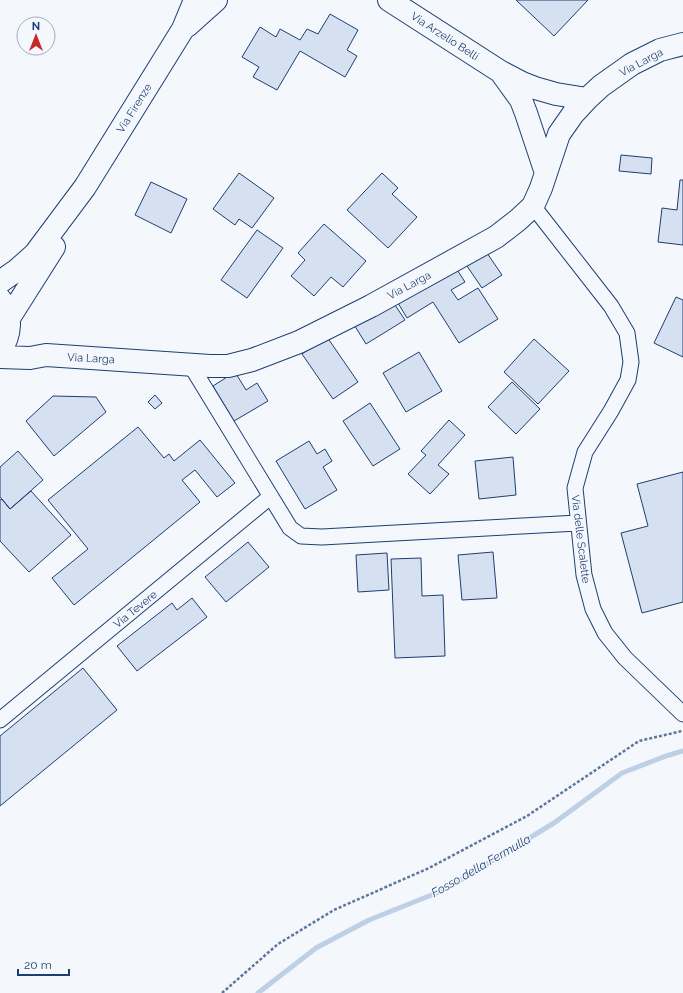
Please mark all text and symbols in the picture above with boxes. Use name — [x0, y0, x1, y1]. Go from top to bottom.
street label: Via Arzelio Belli — [408, 10, 481, 63]
north arrow — [16, 16, 56, 56]
text: N — [32, 20, 40, 33]
street label: Via Larga — [617, 46, 665, 79]
street label: Via Firenze — [114, 81, 155, 135]
street label: Via Larga — [385, 269, 433, 302]
street label: Via Larga — [67, 351, 115, 366]
street label: Via delle Scalette — [569, 494, 592, 585]
street label: Via Tevere — [111, 588, 160, 631]
water label: Fosso della Fermulla — [429, 832, 533, 900]
scale bar — [18, 951, 69, 977]
text: 20 m — [24, 958, 52, 972]

